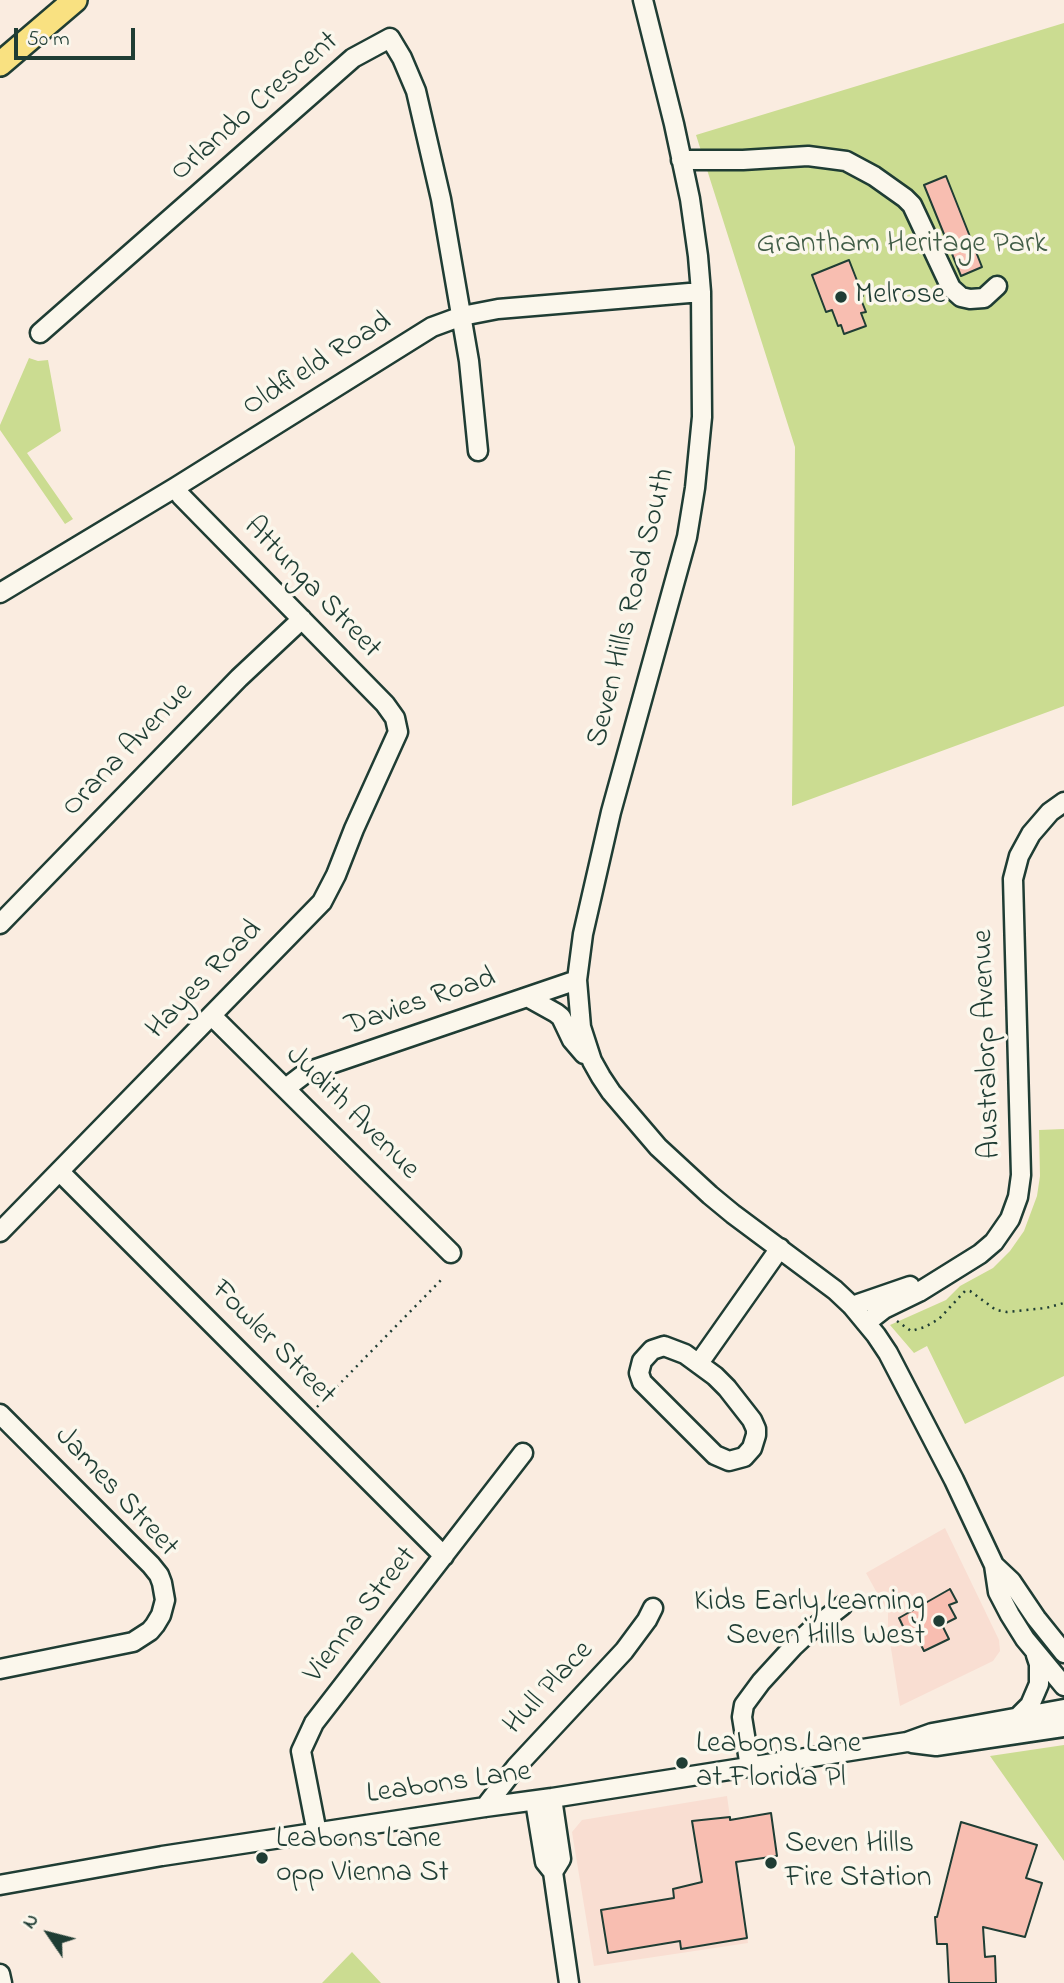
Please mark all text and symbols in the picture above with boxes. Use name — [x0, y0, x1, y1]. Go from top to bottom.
scale bar — [18, 14, 138, 58]
text: 50 m — [27, 25, 70, 55]
street label: Orlando Crescent — [165, 25, 347, 191]
park label: Grantham Heritage Park — [757, 228, 1047, 264]
place label: Melrose — [855, 279, 945, 315]
marker: Melrose — [833, 289, 849, 305]
street label: Oldfield Road — [237, 306, 399, 426]
street label: Seven Hills Road South — [581, 465, 685, 751]
street label: Attunga Street — [234, 511, 388, 667]
street label: Orana Avenue — [56, 676, 202, 826]
street label: Hayes Road — [140, 914, 272, 1048]
street label: Australorp Avenue — [967, 929, 1011, 1159]
street label: Davies Road — [341, 961, 501, 1047]
street label: Judith Avenue — [276, 1039, 426, 1189]
street label: Fowler Street — [202, 1274, 342, 1414]
street label: James Street — [45, 1420, 185, 1566]
street label: Vienna Street — [298, 1541, 426, 1691]
place label: Kids Early Learning Seven Hills West — [694, 1586, 925, 1656]
marker: Kids Early Learning Seven Hills West — [931, 1613, 947, 1629]
street label: Hull Place — [497, 1634, 603, 1744]
place label: Leabons Lane at Florida Pl — [696, 1728, 861, 1798]
marker: Leabons Lane at Florida Pl — [674, 1755, 690, 1771]
street label: Leabons Lane — [365, 1756, 533, 1814]
place label: Leabons Lane opp Vienna St — [276, 1823, 449, 1894]
place label: Seven Hills Fire Station — [785, 1828, 931, 1898]
marker: Leabons Lane opp Vienna St — [254, 1850, 270, 1866]
marker: Seven Hills Fire Station — [763, 1855, 779, 1871]
north arrow — [14, 1899, 84, 1969]
text: N — [17, 1909, 46, 1935]

